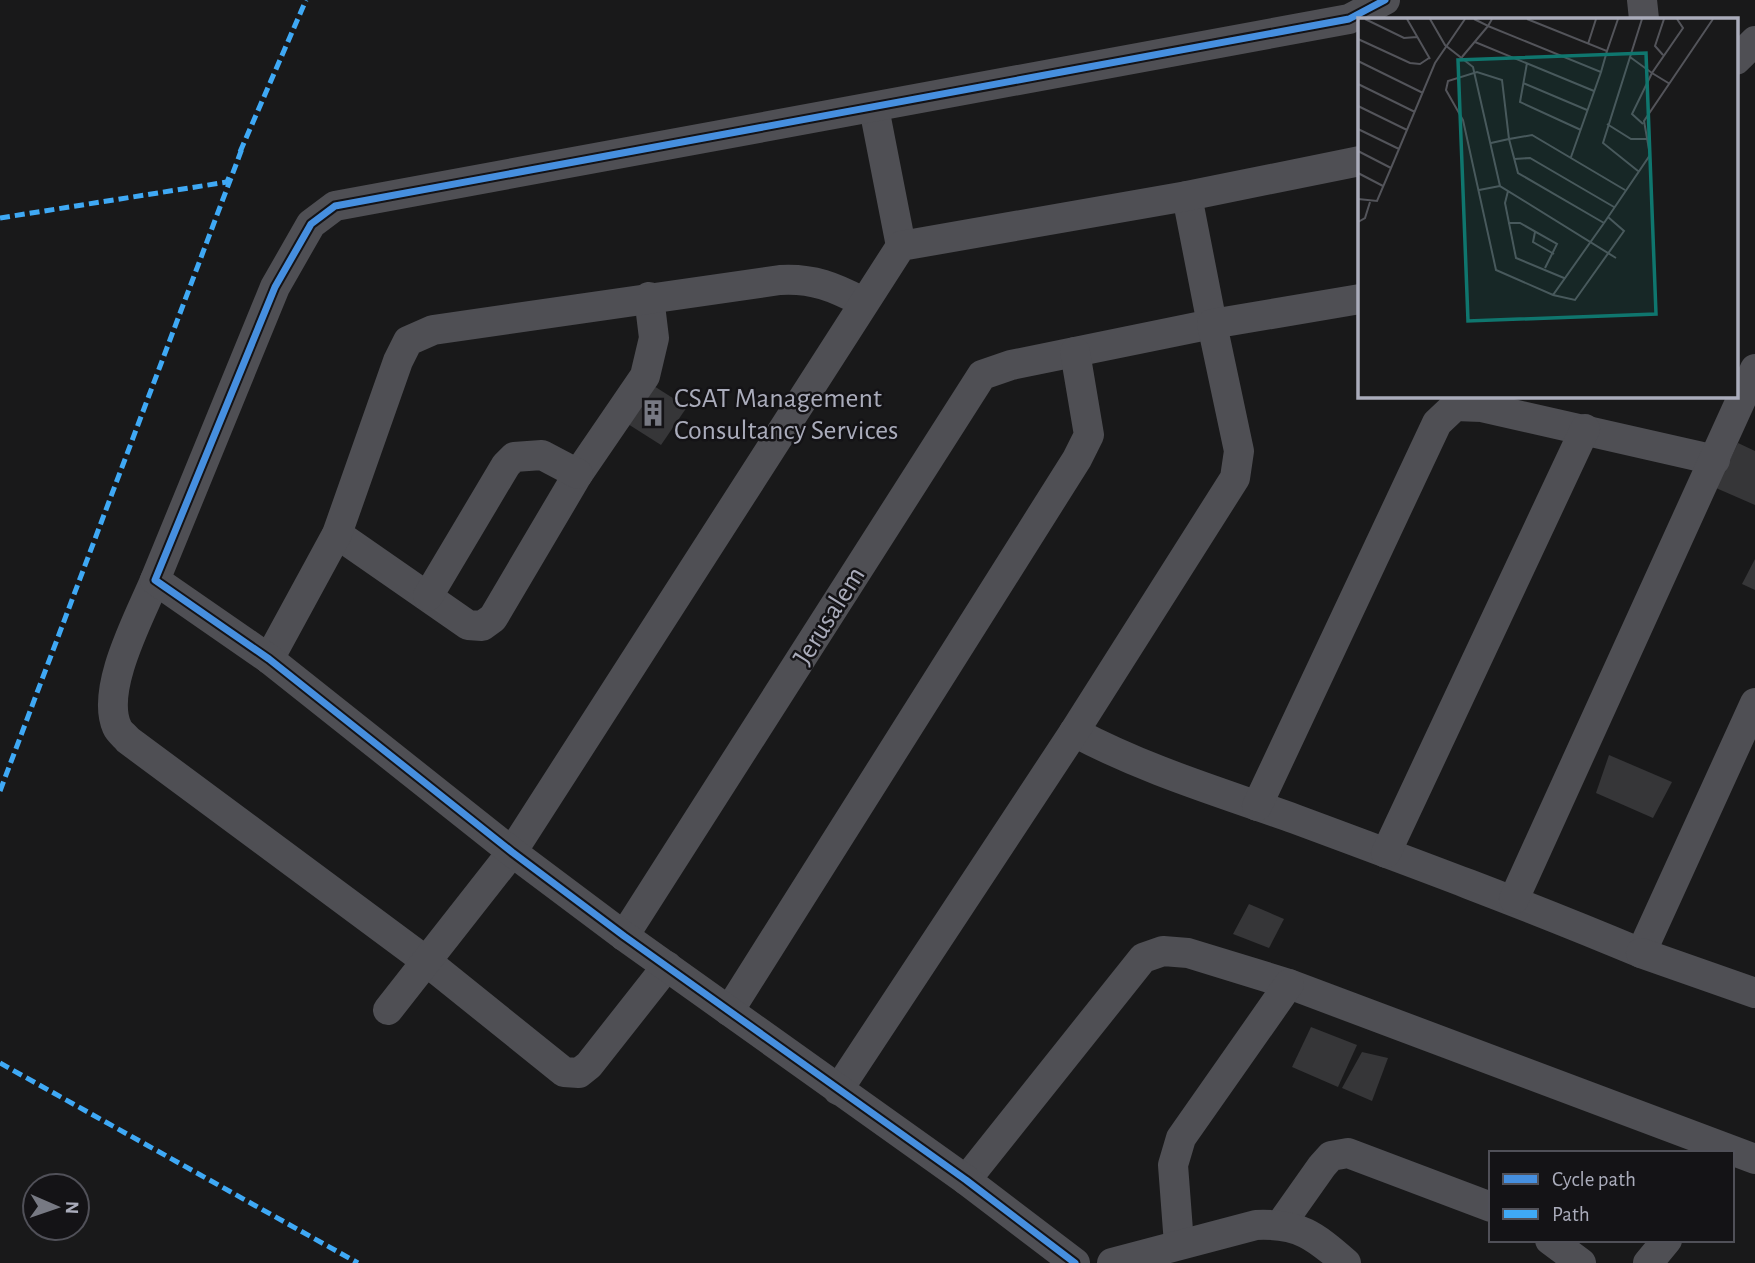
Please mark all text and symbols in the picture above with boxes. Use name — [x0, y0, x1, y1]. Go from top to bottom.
inset map — [1358, 18, 1738, 397]
place label: CSAT Management Consultancy Services — [674, 385, 898, 445]
building icon: CSAT Management Consultancy Services — [638, 398, 668, 428]
street label: Jerusalem — [789, 562, 871, 670]
legend — [1489, 1151, 1734, 1242]
text: Cycle path — [1552, 1169, 1636, 1190]
north arrow — [21, 1172, 91, 1242]
text: N — [62, 1201, 81, 1214]
text: Path — [1552, 1204, 1590, 1225]

